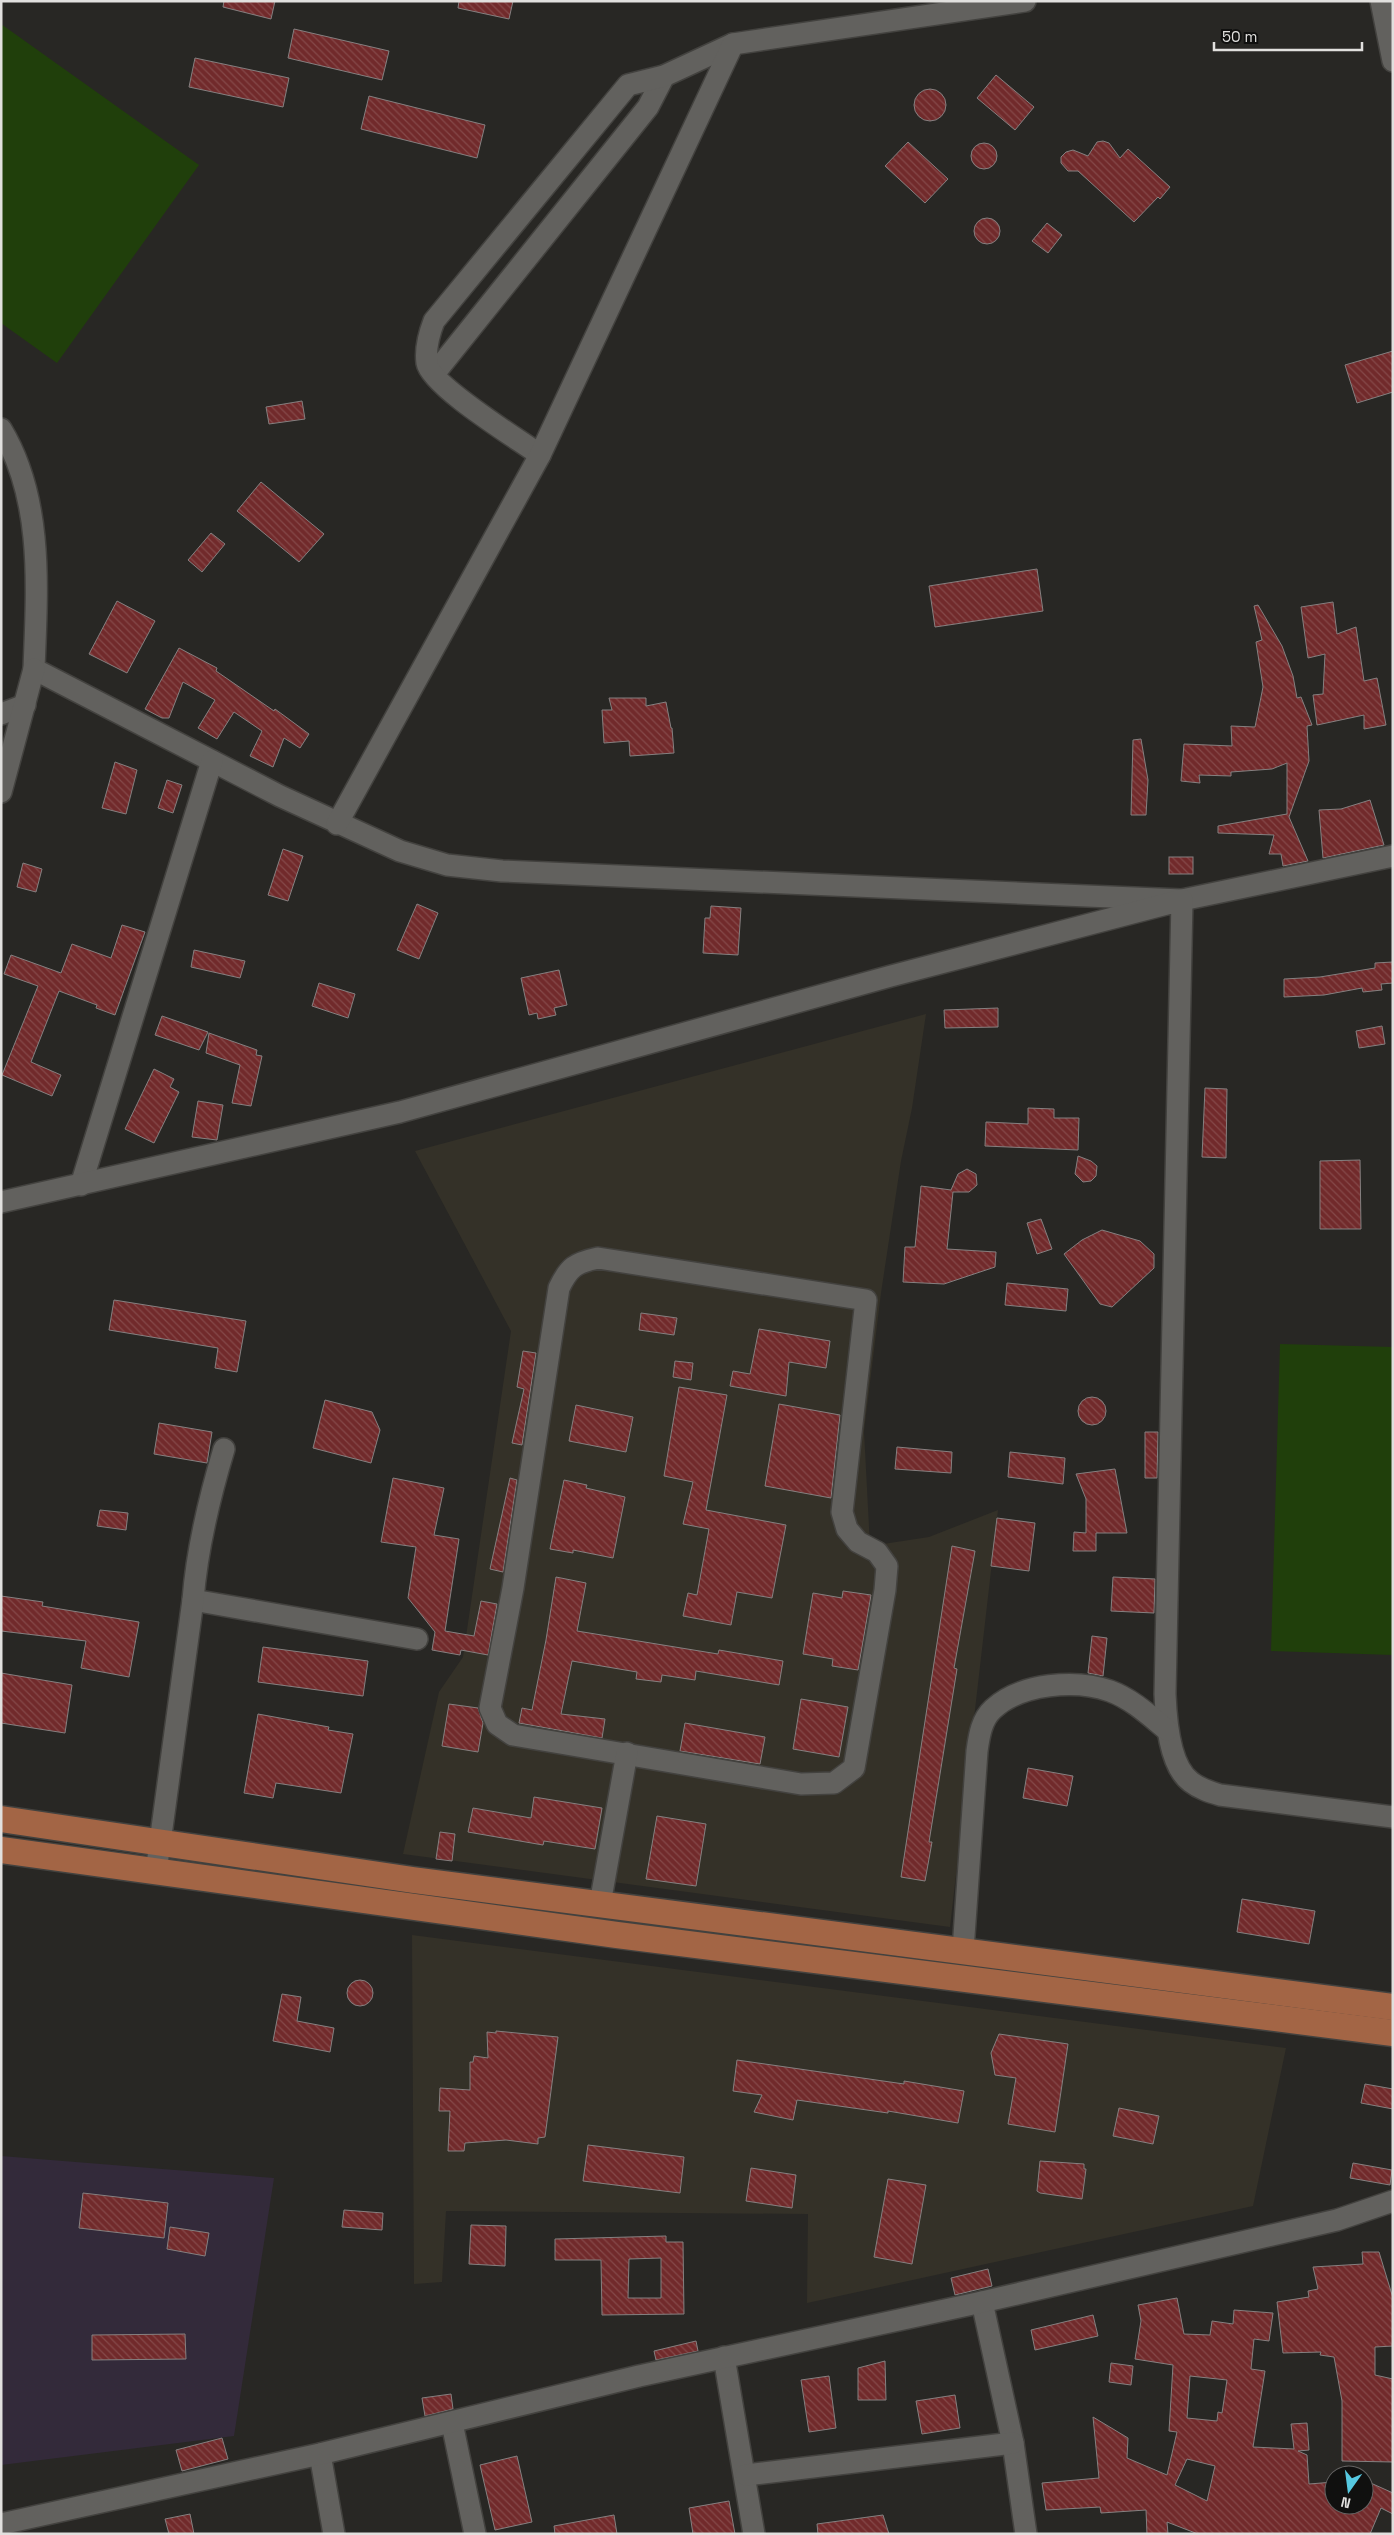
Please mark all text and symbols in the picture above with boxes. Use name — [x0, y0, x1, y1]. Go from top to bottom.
scale bar — [1214, 20, 1362, 52]
text: 50 m — [1222, 27, 1257, 46]
north arrow — [1324, 2465, 1374, 2515]
text: N — [1339, 2493, 1353, 2512]

